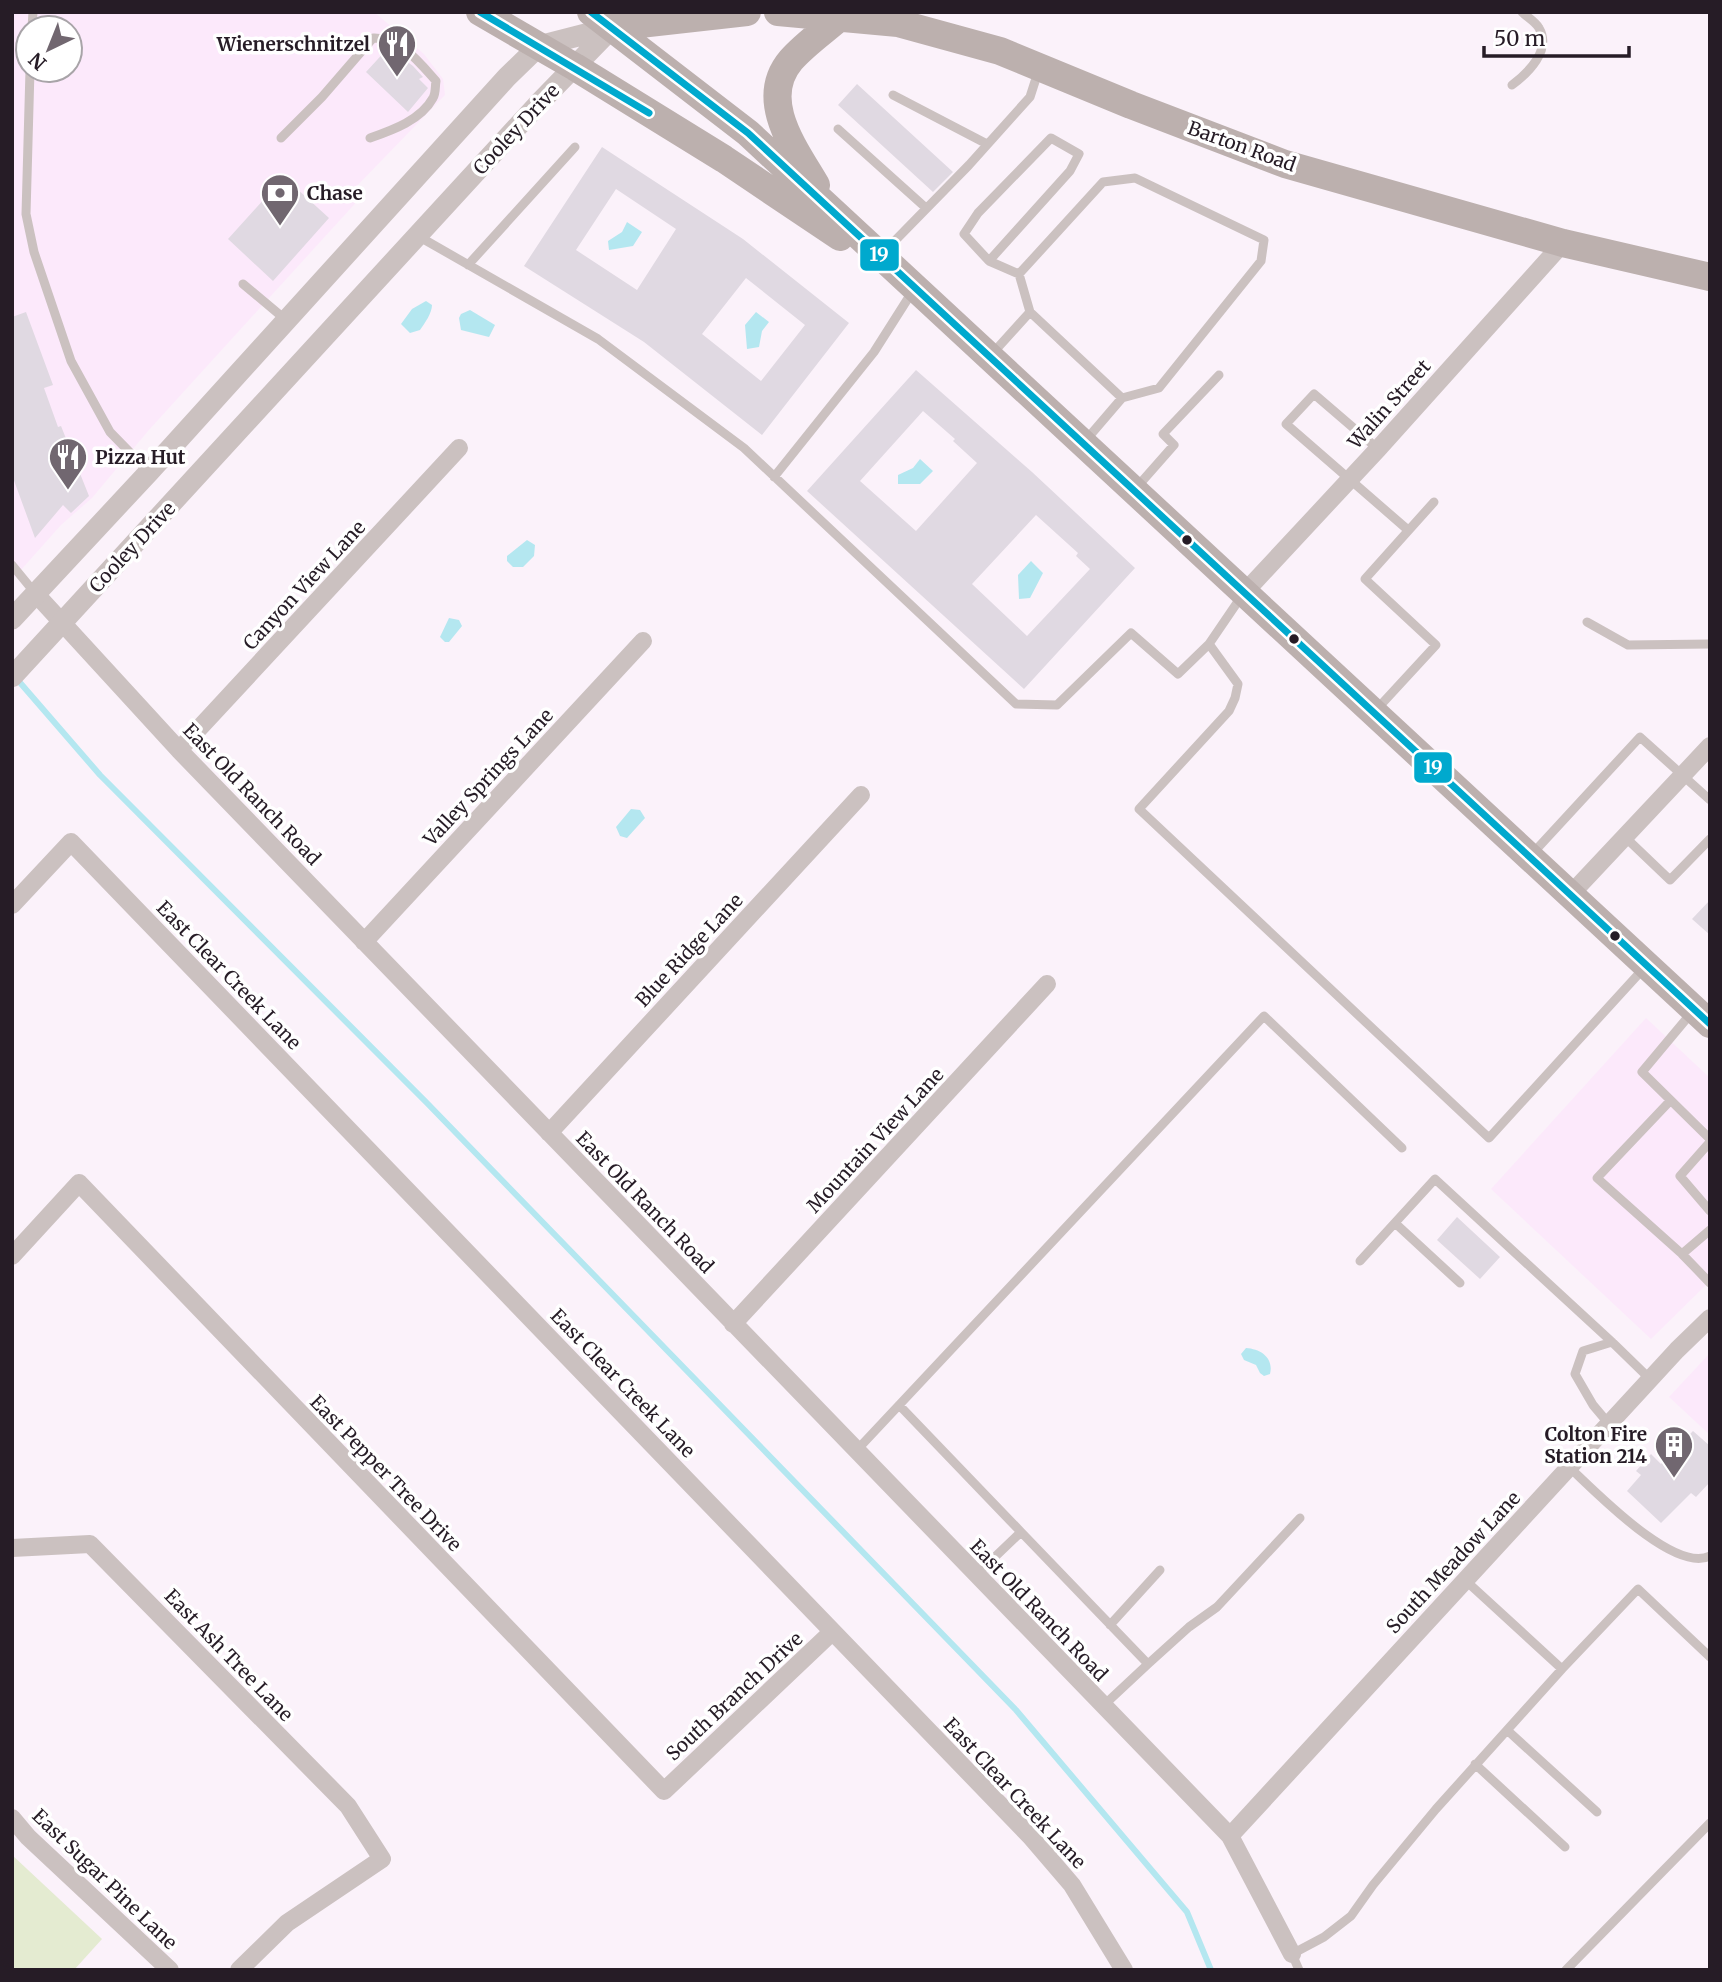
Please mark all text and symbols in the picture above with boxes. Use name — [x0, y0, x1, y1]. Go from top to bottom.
north arrow — [14, 14, 84, 84]
scale bar — [1484, 14, 1629, 58]
restaurant icon: Wienerschnitzel — [376, 23, 418, 78]
text: 50 m — [1494, 25, 1545, 52]
place label: Wienerschnitzel — [216, 32, 370, 56]
text: N — [24, 48, 51, 75]
street label: Cooley Drive — [468, 79, 564, 179]
street label: Barton Road — [1185, 115, 1299, 177]
bank icon: Chase — [259, 172, 301, 227]
place label: Chase — [307, 181, 363, 205]
line badge: 19 — [859, 238, 900, 272]
text: 19 — [869, 242, 889, 266]
street label: Walin Street — [1342, 354, 1436, 454]
restaurant icon: Pizza Hut — [47, 436, 89, 491]
place label: Pizza Hut — [95, 445, 186, 469]
street label: Cooley Drive — [84, 497, 180, 597]
street label: Canyon View Lane — [238, 515, 370, 655]
unlabelled marker — [1180, 533, 1194, 547]
unlabelled marker — [1287, 632, 1301, 646]
street label: Valley Springs Lane — [417, 703, 558, 852]
street label: East Old Ranch Road — [178, 718, 326, 870]
line badge: 19 — [1413, 751, 1453, 784]
text: 19 — [1423, 755, 1443, 779]
street label: Blue Ridge Lane — [630, 888, 748, 1012]
street label: East Clear Creek Lane — [152, 896, 306, 1054]
unlabelled marker — [1608, 929, 1622, 943]
street label: Mountain View Lane — [802, 1063, 948, 1217]
street label: East Old Ranch Road — [571, 1126, 719, 1278]
street label: East Clear Creek Lane — [546, 1304, 700, 1462]
street label: East Pepper Tree Drive — [305, 1390, 467, 1556]
place label: Colton Fire Station 214 — [1544, 1422, 1647, 1468]
building icon: Colton Fire Station 214 — [1653, 1424, 1695, 1479]
street label: South Meadow Lane — [1381, 1486, 1525, 1638]
street label: East Old Ranch Road — [965, 1534, 1113, 1686]
street label: East Ash Tree Lane — [160, 1584, 298, 1726]
street label: South Branch Drive — [661, 1626, 807, 1766]
street label: East Clear Creek Lane — [939, 1713, 1091, 1874]
street label: East Sugar Pine Lane — [28, 1804, 182, 1954]

